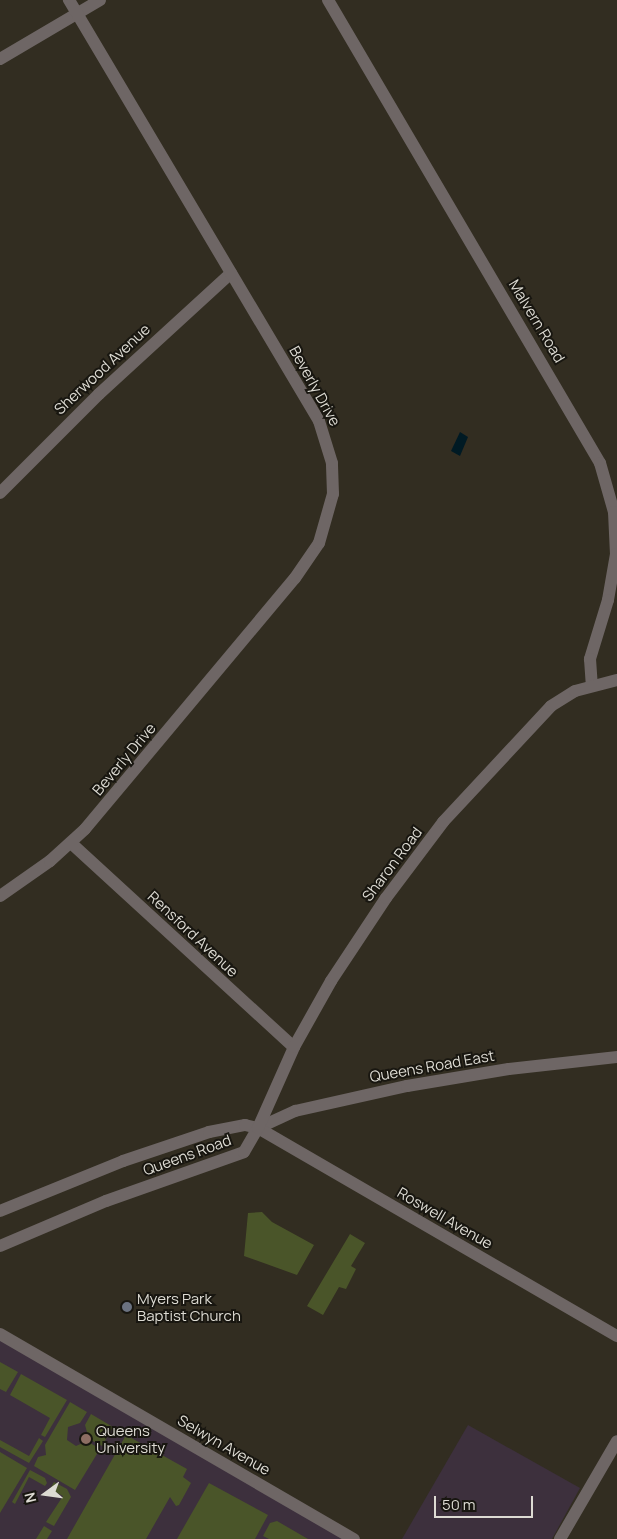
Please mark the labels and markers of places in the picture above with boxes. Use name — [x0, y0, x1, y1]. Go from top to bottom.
place label: Myers Park Baptist Church — [137, 1289, 241, 1324]
marker: Myers Park Baptist Church — [121, 1301, 133, 1313]
place label: Queens University — [96, 1421, 165, 1456]
marker: Queens University — [80, 1433, 92, 1445]

